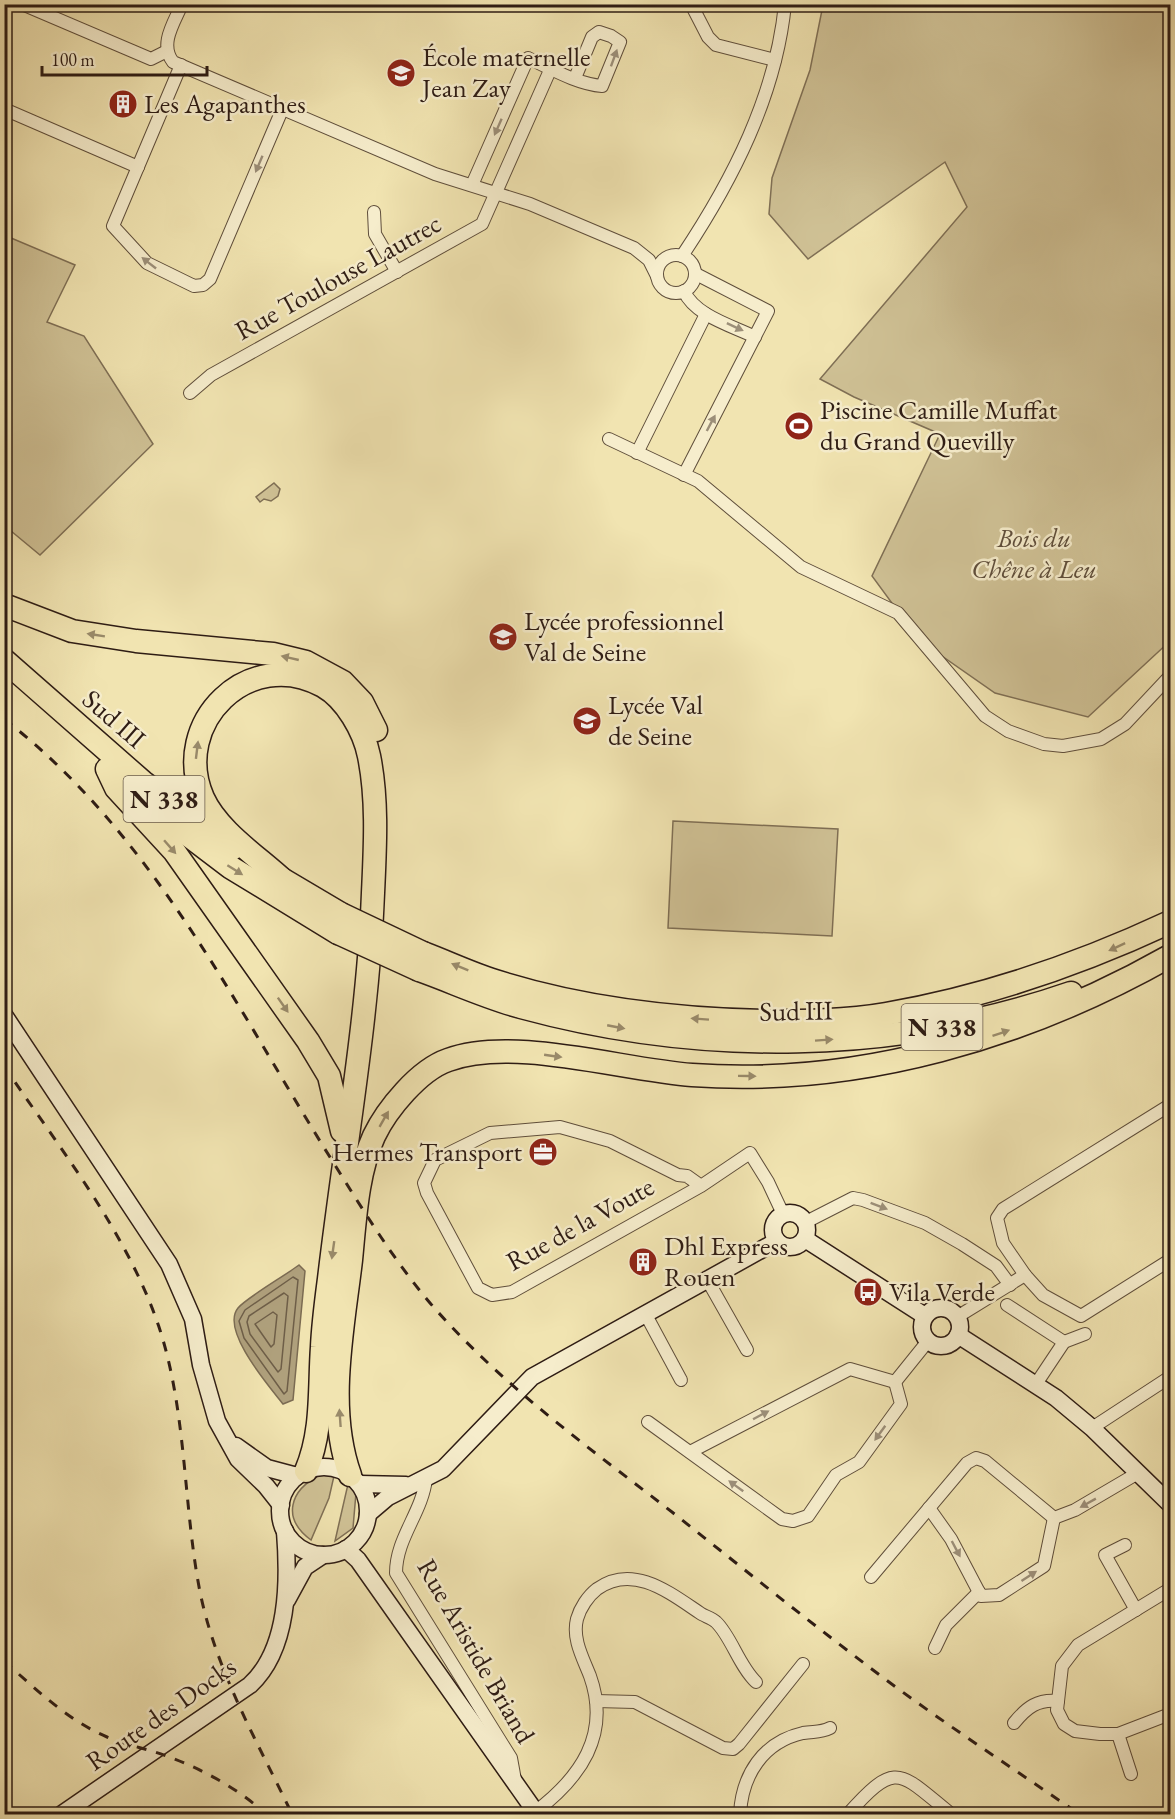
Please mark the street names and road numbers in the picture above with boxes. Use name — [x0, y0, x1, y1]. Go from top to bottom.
street label: Rue Toulouse Lautrec — [228, 205, 447, 348]
street label: Sud III — [75, 681, 154, 756]
road number: N 338 — [124, 776, 204, 822]
street label: Sud III — [759, 992, 833, 1029]
road number: N 338 — [902, 1004, 982, 1050]
street label: Rue de la Voute — [500, 1169, 660, 1279]
street label: Rue Aristide Briand — [409, 1552, 544, 1750]
street label: Route des Docks — [79, 1649, 243, 1778]

